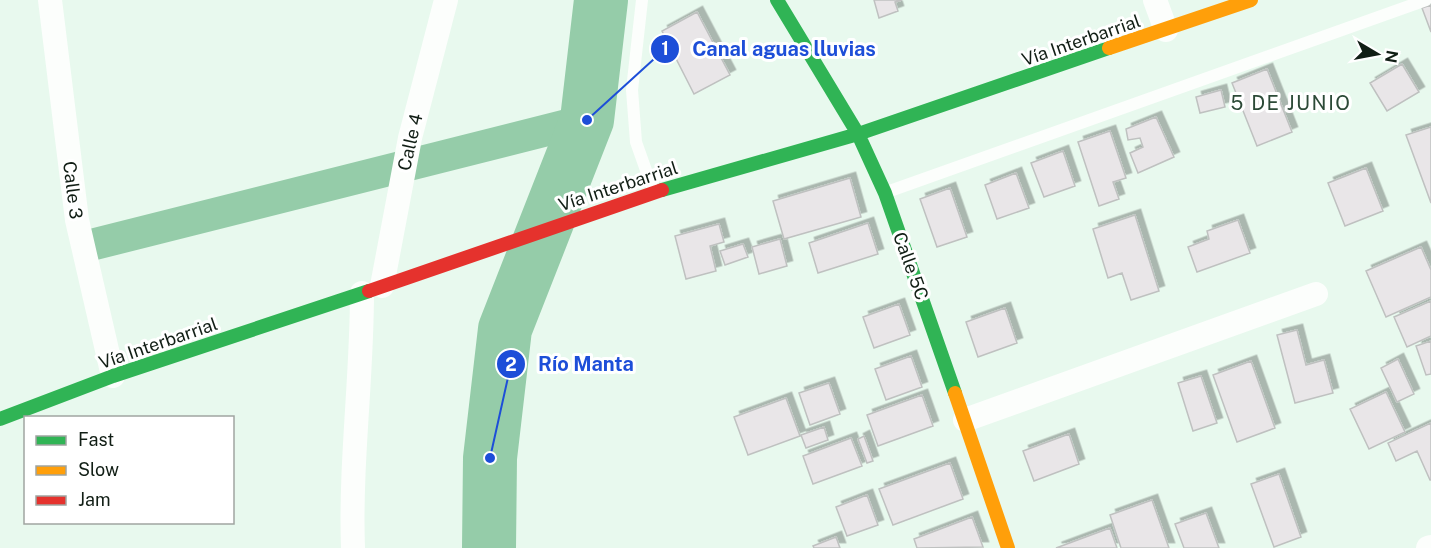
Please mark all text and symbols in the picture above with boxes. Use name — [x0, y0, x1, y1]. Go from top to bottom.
street label: Vía Interbarrial — [1019, 10, 1143, 70]
north arrow — [1347, 24, 1407, 84]
callout: Canal aguas lluvias — [650, 30, 888, 68]
text: Canal aguas lluvias — [692, 37, 876, 61]
text: 1 — [661, 38, 669, 59]
text: N — [1381, 49, 1402, 64]
district label: 5 DE JUNIO — [1230, 91, 1352, 115]
street label: Calle 4 — [393, 111, 427, 173]
street label: Vía Interbarrial — [556, 157, 680, 215]
street label: Calle 3 — [59, 160, 87, 220]
street label: Calle 5C — [889, 229, 933, 303]
street label: Vía Interbarrial — [96, 313, 220, 373]
callout: Río Manta — [496, 345, 646, 383]
text: Río Manta — [538, 352, 634, 376]
text: 2 — [505, 354, 517, 375]
legend — [24, 416, 234, 524]
text: Fast — [78, 429, 114, 450]
text: Slow — [78, 459, 119, 480]
text: Jam — [78, 489, 111, 510]

